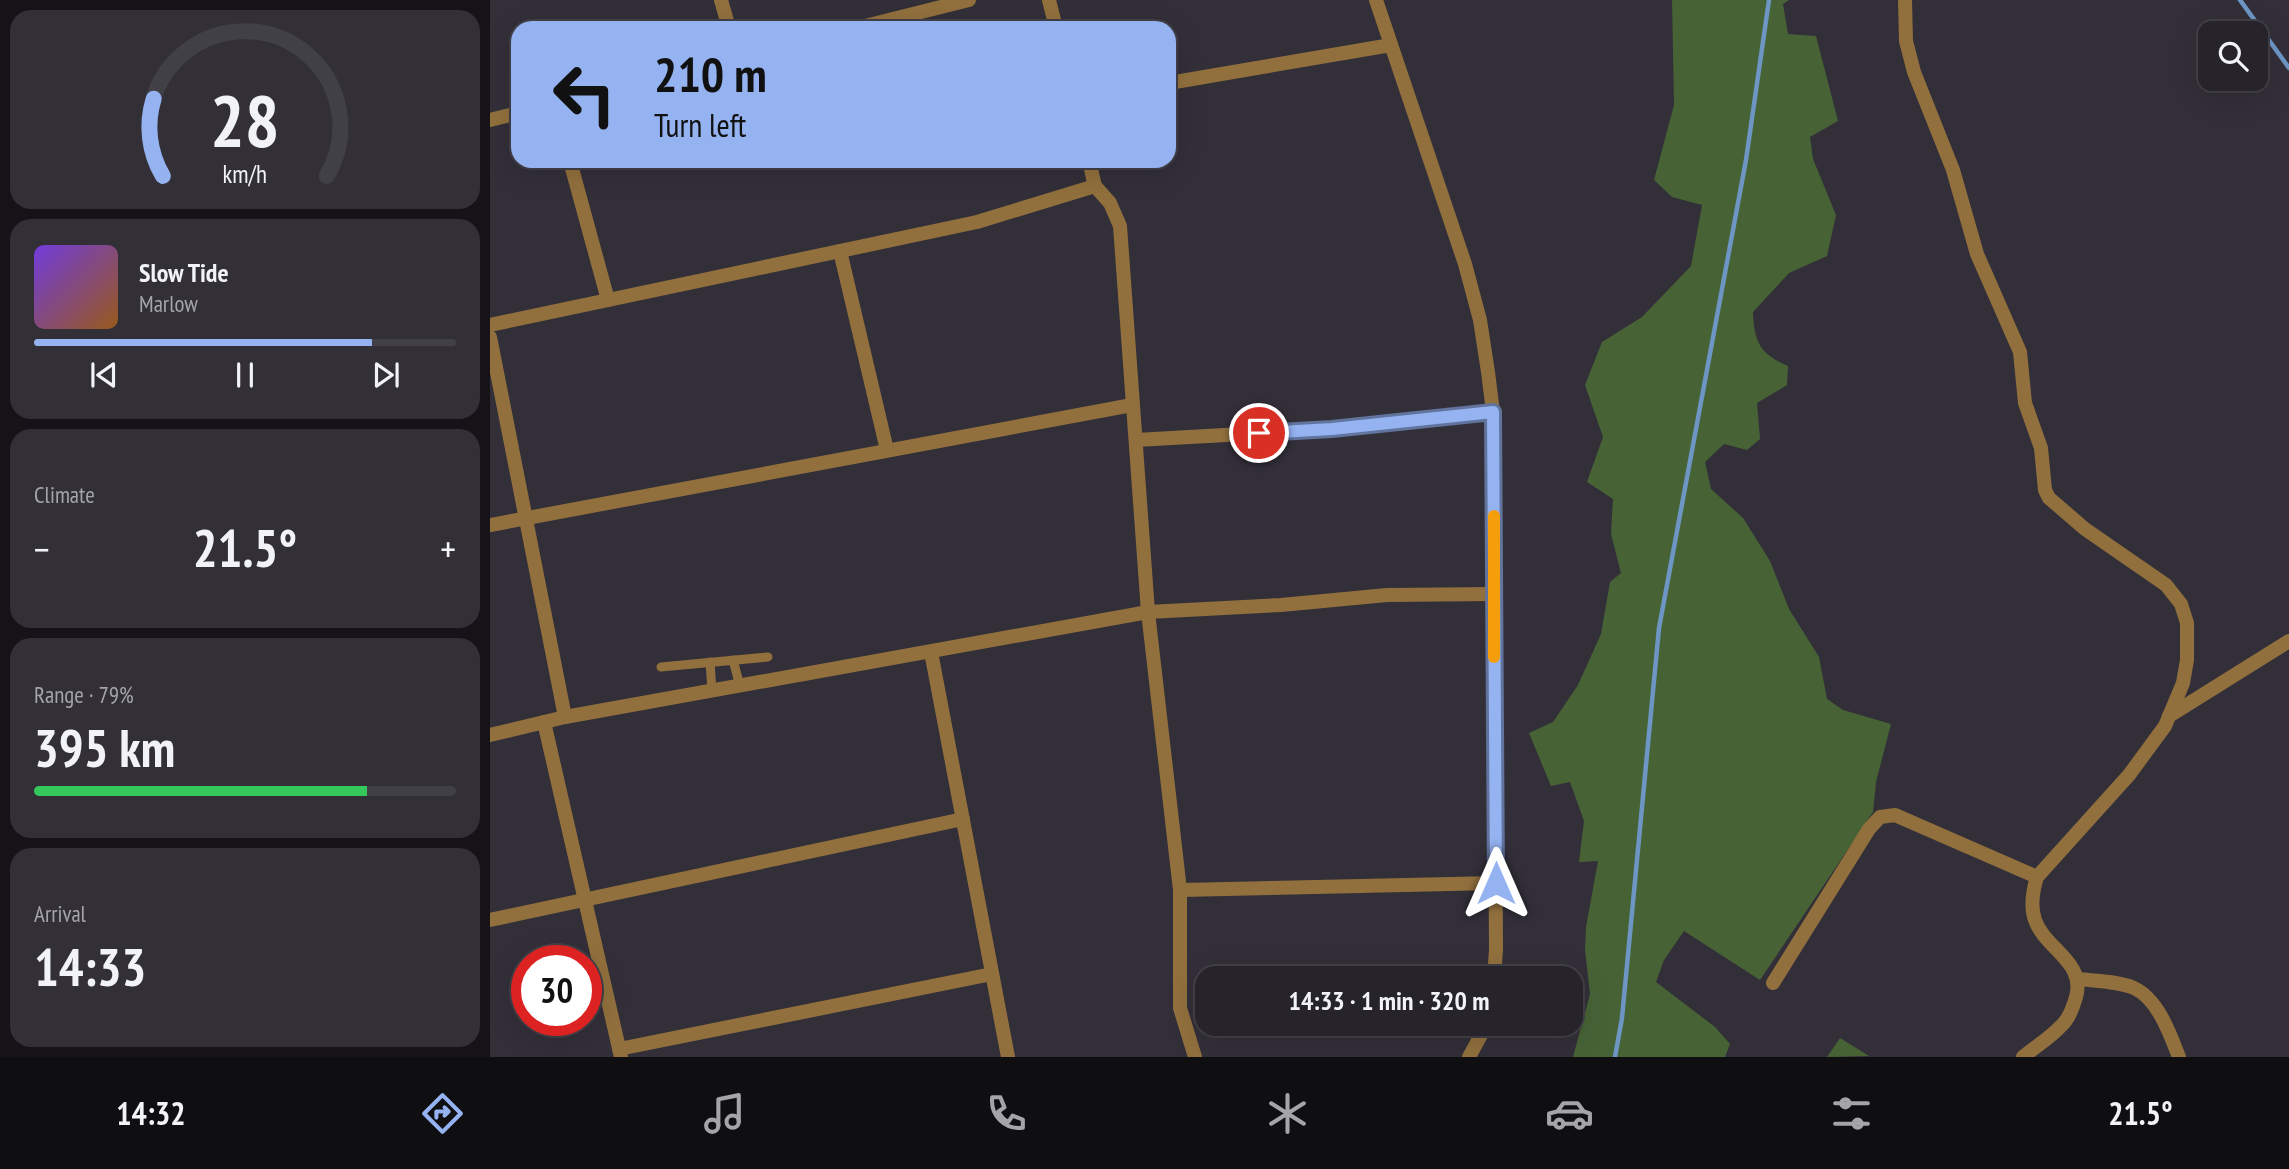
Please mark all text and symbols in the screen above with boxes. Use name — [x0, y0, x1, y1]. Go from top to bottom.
map controls — [2198, 21, 2268, 91]
button: search — [2198, 21, 2268, 91]
text: 210 m — [654, 42, 767, 106]
icon: left — [539, 49, 630, 140]
text: 28 — [210, 72, 280, 166]
text: Turn left — [654, 104, 746, 146]
text: km/h — [223, 158, 267, 190]
text: Slow Tide — [139, 256, 229, 289]
text: Marlow — [139, 289, 198, 318]
icon: previous — [85, 356, 123, 394]
icon: pause — [226, 356, 264, 394]
icon: next — [367, 356, 405, 394]
pin — [1229, 403, 1289, 463]
icon: arrive — [1240, 414, 1278, 452]
text: Climate — [34, 480, 95, 509]
text: 21.5° — [193, 514, 297, 581]
text: − — [34, 524, 50, 573]
text: + — [440, 524, 456, 573]
text: Range · 79% — [34, 680, 134, 709]
text: 395 km — [34, 714, 175, 781]
position arrow — [1459, 846, 1533, 920]
text: Arrival — [34, 899, 86, 928]
text: 14:33 — [34, 933, 146, 1000]
speed limit sign: 30 — [511, 945, 602, 1036]
text: 14:33 · 1 min · 320 m — [1289, 984, 1489, 1017]
icon: directions — [418, 1089, 467, 1138]
icon: music — [700, 1089, 749, 1138]
icon: phone — [982, 1089, 1031, 1138]
icon: climate — [1263, 1089, 1312, 1138]
icon: car — [1545, 1089, 1594, 1138]
icon: filters — [1827, 1089, 1876, 1138]
text: 14:32 — [116, 1092, 186, 1134]
text: 21.5° — [2108, 1092, 2173, 1134]

